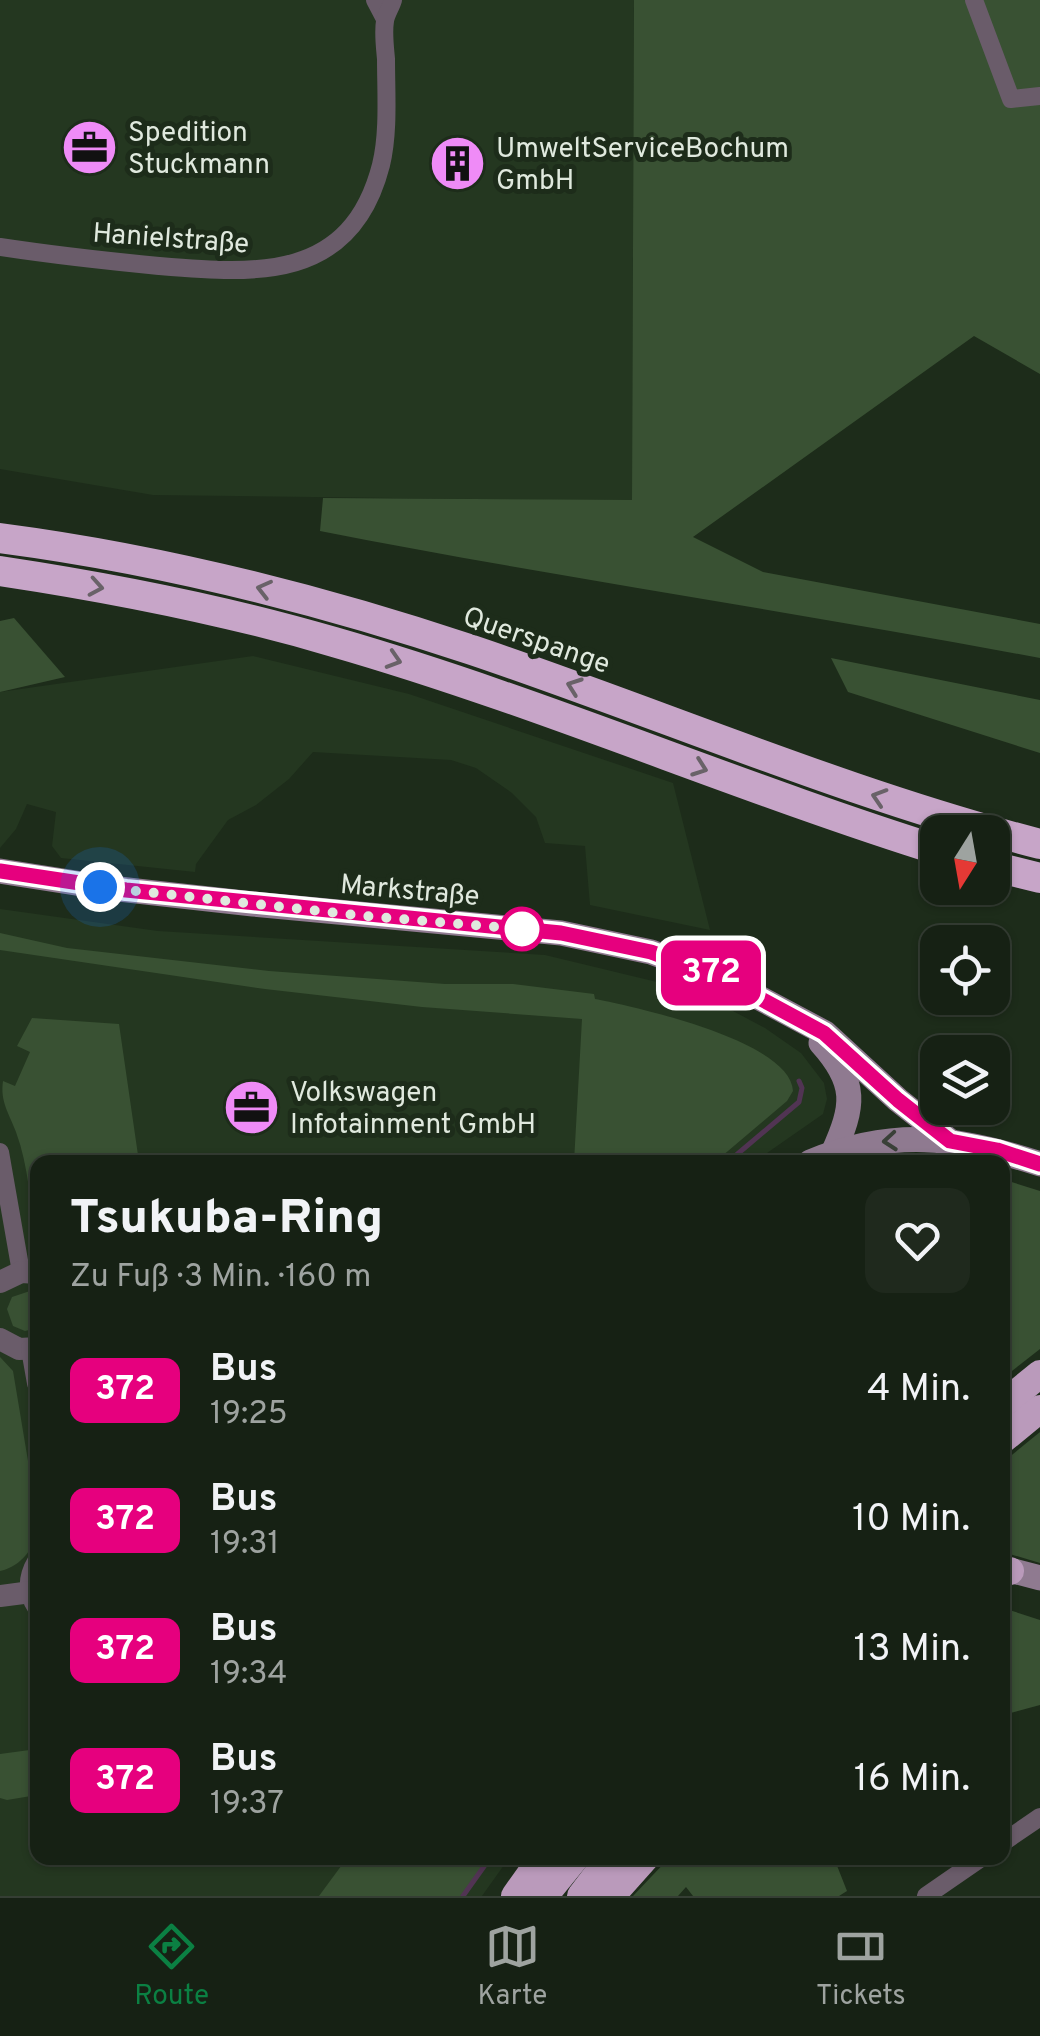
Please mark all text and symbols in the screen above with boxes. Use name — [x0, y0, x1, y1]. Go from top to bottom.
place label: Spedition Stuckmann — [128, 116, 270, 184]
office icon: Spedition Stuckmann — [59, 117, 119, 177]
place label: UmweltServiceBochum GmbH — [496, 132, 789, 200]
building icon: UmweltServiceBochum GmbH — [427, 133, 487, 193]
street label: Hanielstraße — [91, 217, 250, 263]
one-way arrow — [88, 576, 105, 597]
one-way arrow — [256, 580, 273, 601]
street label: Querspange — [458, 600, 614, 684]
one-way arrow — [385, 648, 402, 669]
one-way arrow — [566, 677, 583, 698]
one-way arrow — [691, 756, 708, 777]
one-way arrow — [872, 788, 889, 808]
north arrow — [920, 815, 1010, 905]
map controls — [920, 815, 1010, 1125]
your location — [75, 862, 125, 912]
street label: Markstraße — [339, 868, 481, 916]
unlabelled marker — [501, 908, 543, 950]
button: locate — [920, 925, 1010, 1015]
line badge: 372 — [654, 940, 768, 1006]
text: 372 — [681, 951, 741, 995]
button: layers — [920, 1035, 1010, 1125]
place label: Volkswagen Infotainment GmbH — [290, 1076, 536, 1144]
office icon: Volkswagen Infotainment GmbH — [221, 1077, 281, 1137]
one-way arrow — [882, 1129, 898, 1151]
button: heart — [865, 1188, 970, 1293]
text: Tsukuba-Ring — [70, 1190, 383, 1250]
text: Zu Fuß · 3 Min. · 160 m — [70, 1258, 371, 1298]
text: Bus — [210, 1346, 277, 1395]
text: 4 Min. — [867, 1366, 970, 1415]
text: 372 — [95, 1368, 155, 1412]
text: 19:25 — [210, 1395, 288, 1435]
text: Bus — [210, 1476, 277, 1525]
text: 10 Min. — [852, 1496, 970, 1545]
text: 372 — [95, 1498, 155, 1542]
text: 19:31 — [210, 1525, 279, 1565]
text: Bus — [210, 1606, 277, 1655]
text: 13 Min. — [854, 1626, 970, 1675]
text: 372 — [95, 1628, 155, 1672]
text: 19:34 — [210, 1655, 287, 1695]
text: Bus — [210, 1736, 277, 1785]
text: 16 Min. — [854, 1756, 970, 1805]
text: 372 — [95, 1758, 155, 1802]
text: 19:37 — [210, 1785, 284, 1825]
tab: Route — [134, 1919, 209, 2015]
tab: Karte — [478, 1919, 547, 2015]
tab: Tickets — [816, 1919, 906, 2015]

